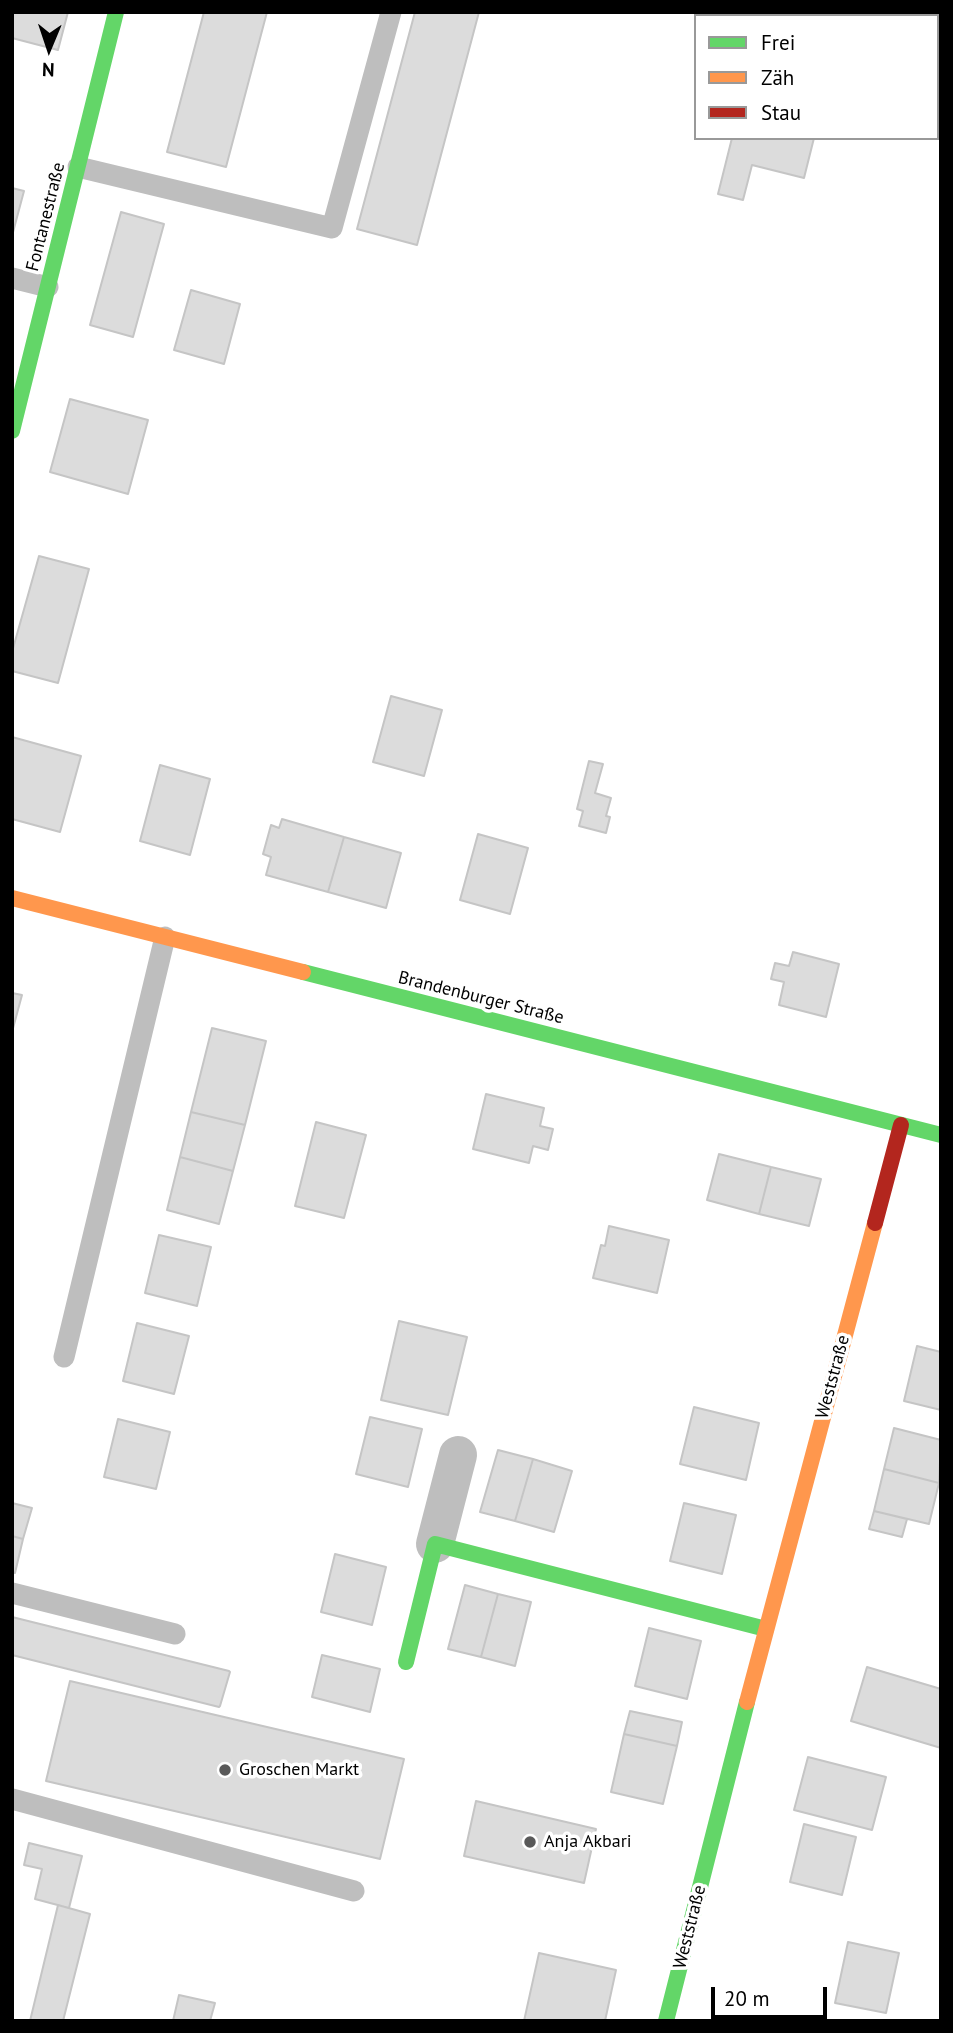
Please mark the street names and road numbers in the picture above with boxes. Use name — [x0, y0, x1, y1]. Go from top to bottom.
street label: Fontanestraße — [22, 160, 70, 274]
street label: Brandenburger Straße — [396, 967, 566, 1029]
street label: Weststraße — [812, 1333, 854, 1421]
street label: Weststraße — [669, 1883, 711, 1971]

